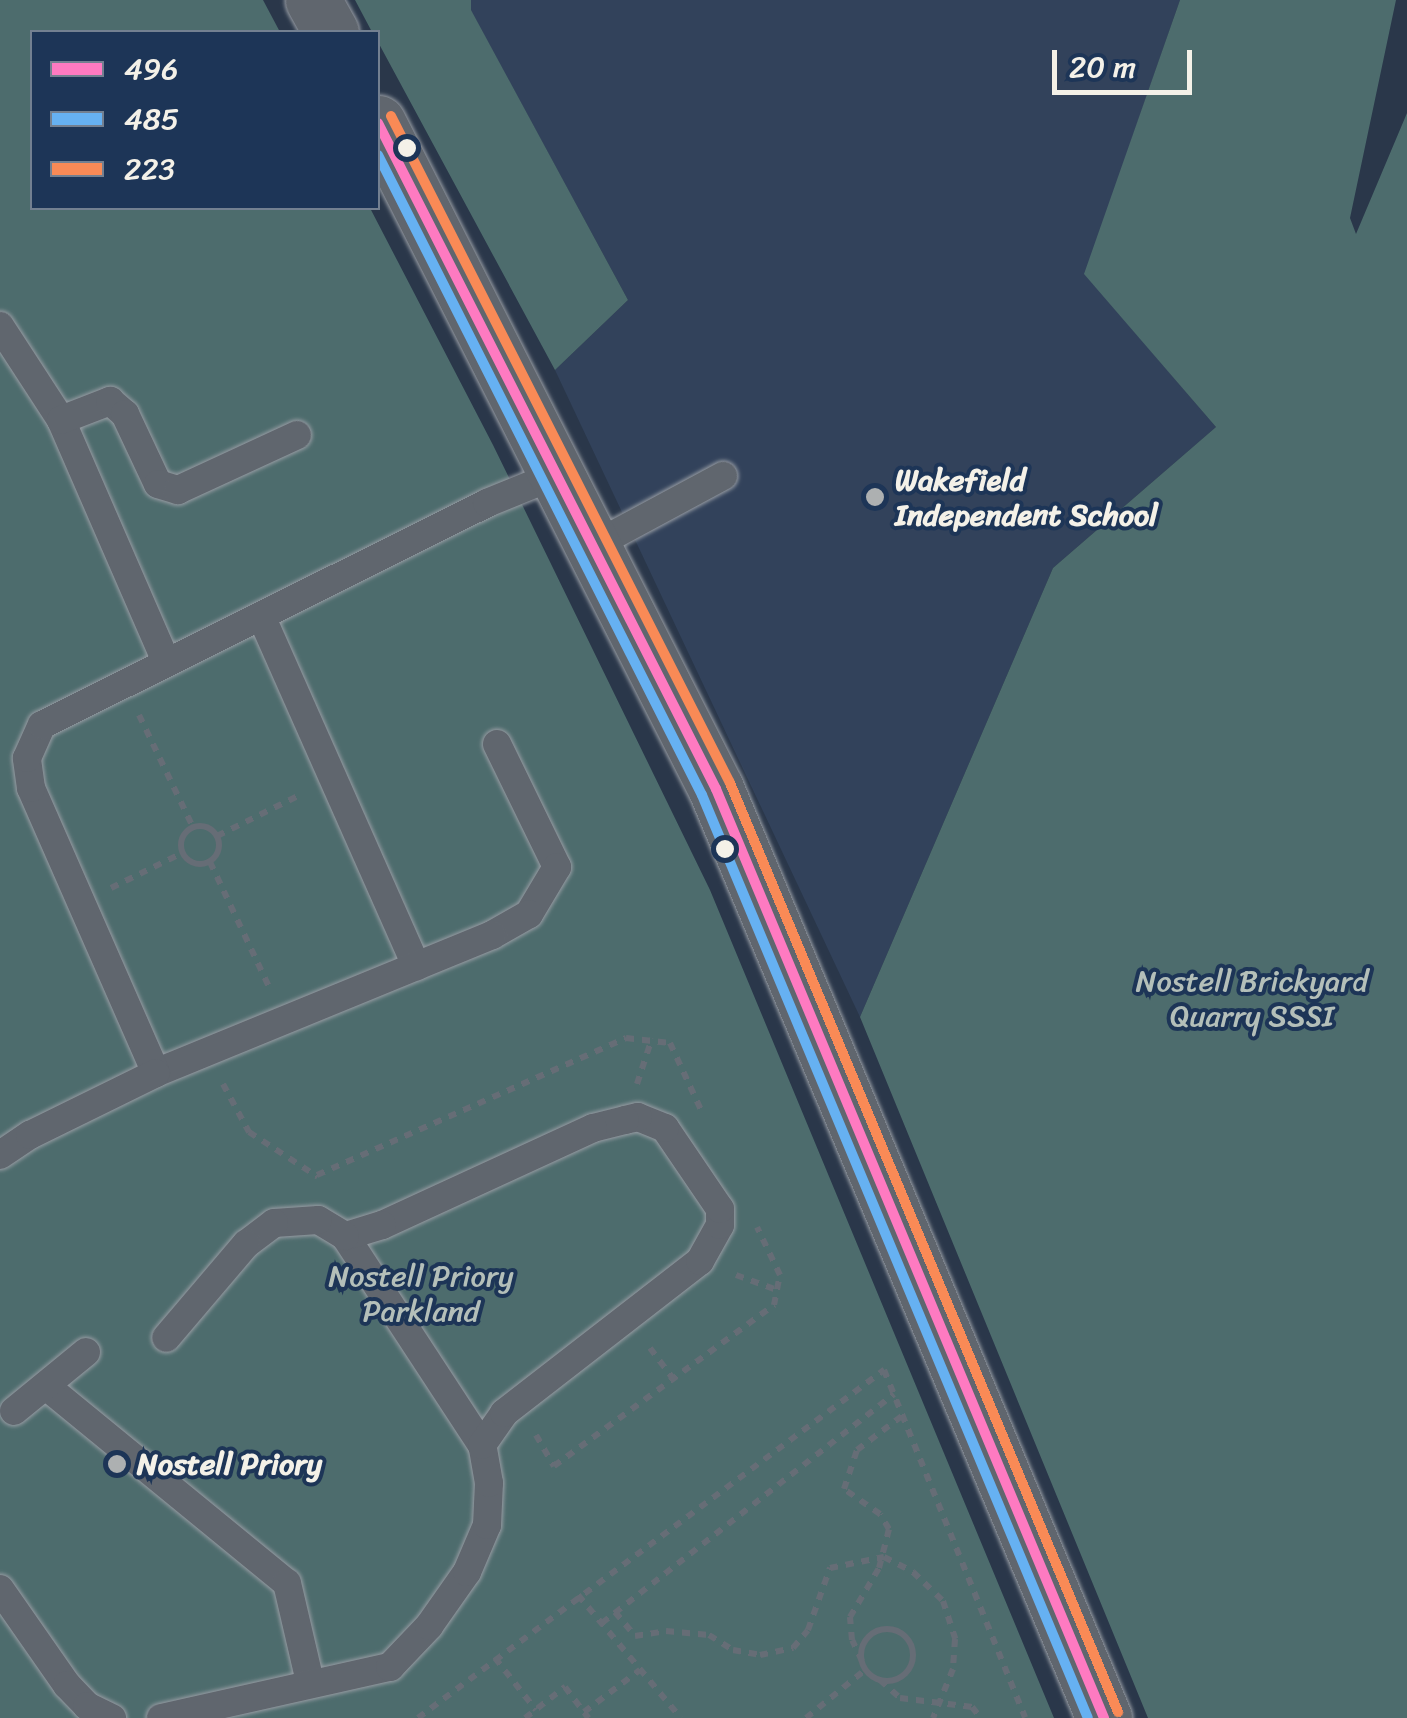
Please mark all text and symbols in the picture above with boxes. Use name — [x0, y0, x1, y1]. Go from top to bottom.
legend — [30, 30, 380, 210]
scale bar — [1057, 30, 1197, 92]
text: 20 m — [1069, 40, 1136, 94]
text: 496 — [124, 42, 178, 96]
text: 485 — [124, 92, 179, 146]
unlabelled marker — [397, 138, 417, 158]
text: 223 — [124, 142, 175, 196]
place label: Wakefield Independent School — [895, 462, 1158, 532]
marker: Wakefield Independent School — [864, 486, 886, 508]
unlabelled marker — [715, 839, 735, 859]
park label: Nostell Brickyard Quarry SSSI — [1136, 963, 1368, 1034]
park label: Nostell Priory Parkland — [329, 1258, 513, 1328]
place label: Nostell Priory — [137, 1446, 322, 1482]
marker: Nostell Priory — [106, 1453, 128, 1475]

